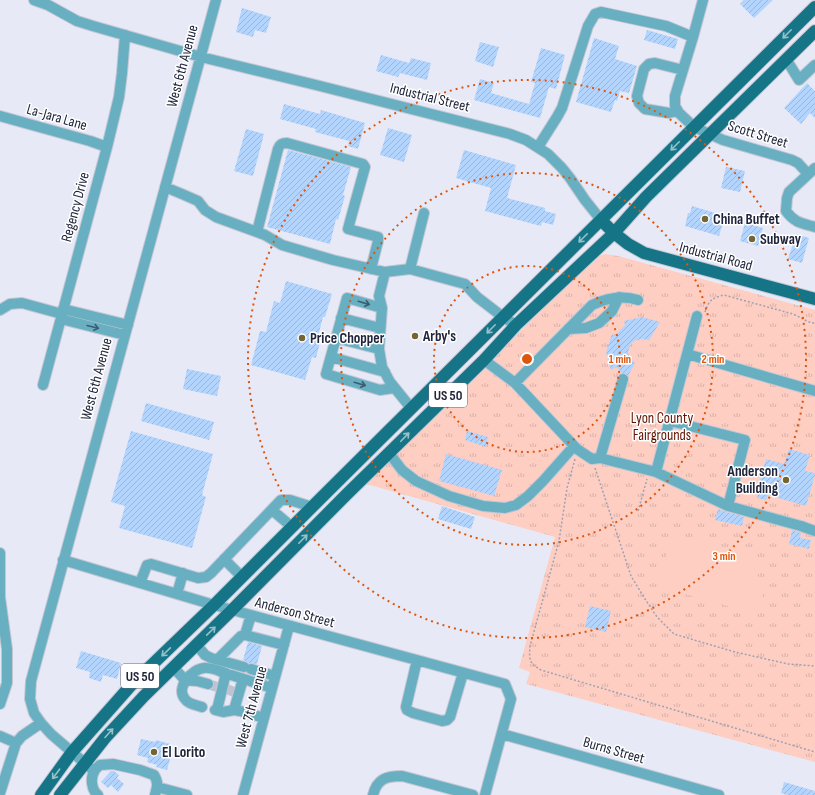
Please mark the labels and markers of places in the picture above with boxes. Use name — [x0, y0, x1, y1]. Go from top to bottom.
place label: China Buffet — [713, 210, 780, 229]
marker: China Buffet — [700, 214, 710, 224]
place label: Subway — [760, 230, 802, 249]
marker: Subway — [747, 234, 757, 244]
place label: Arby's — [422, 327, 456, 346]
place label: Price Chopper — [310, 329, 385, 348]
marker: Arby's — [410, 331, 420, 341]
marker: Price Chopper — [297, 333, 307, 343]
centre of rings — [520, 352, 534, 366]
place label: Anderson Building — [727, 462, 779, 498]
marker: Anderson Building — [781, 475, 791, 485]
place label: El Lorito — [162, 743, 205, 762]
marker: El Lorito — [149, 747, 159, 757]

